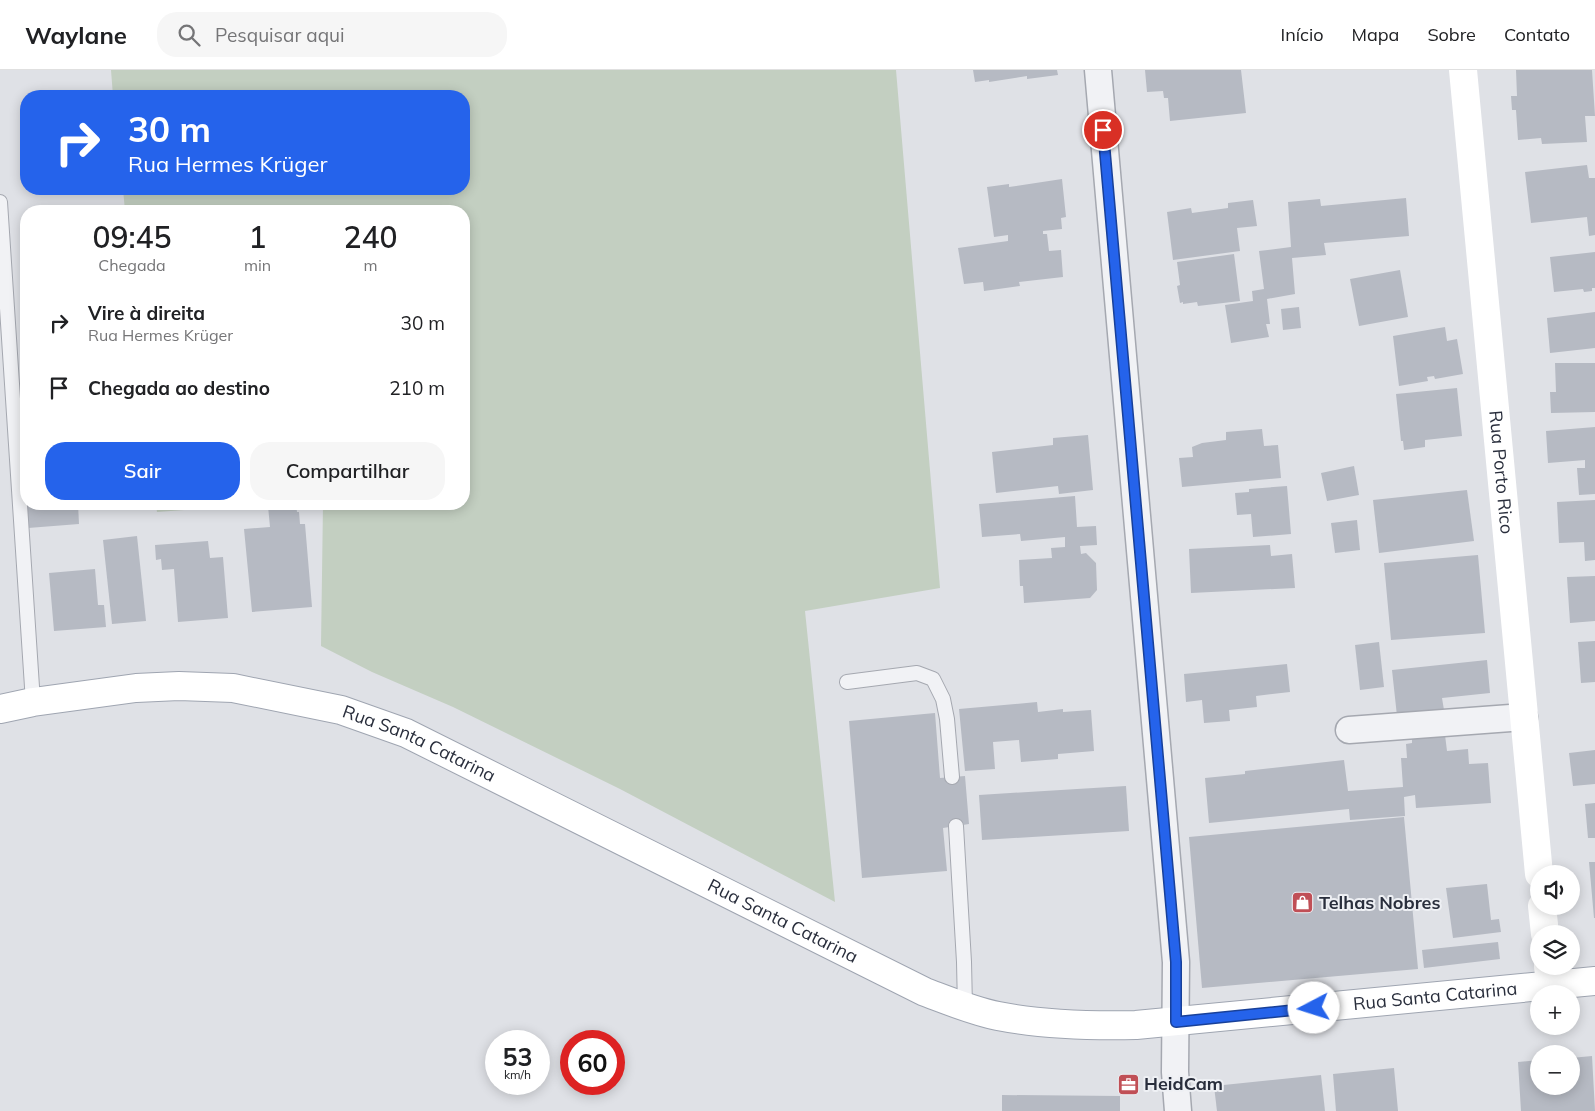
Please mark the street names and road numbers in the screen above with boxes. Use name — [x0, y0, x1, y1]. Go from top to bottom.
street label: Rua Porto Rico — [1484, 409, 1519, 535]
street label: Rua Santa Catarina — [340, 700, 500, 787]
street label: Rua Santa Catarina — [704, 873, 862, 968]
street label: Rua Santa Catarina — [1352, 977, 1518, 1015]

